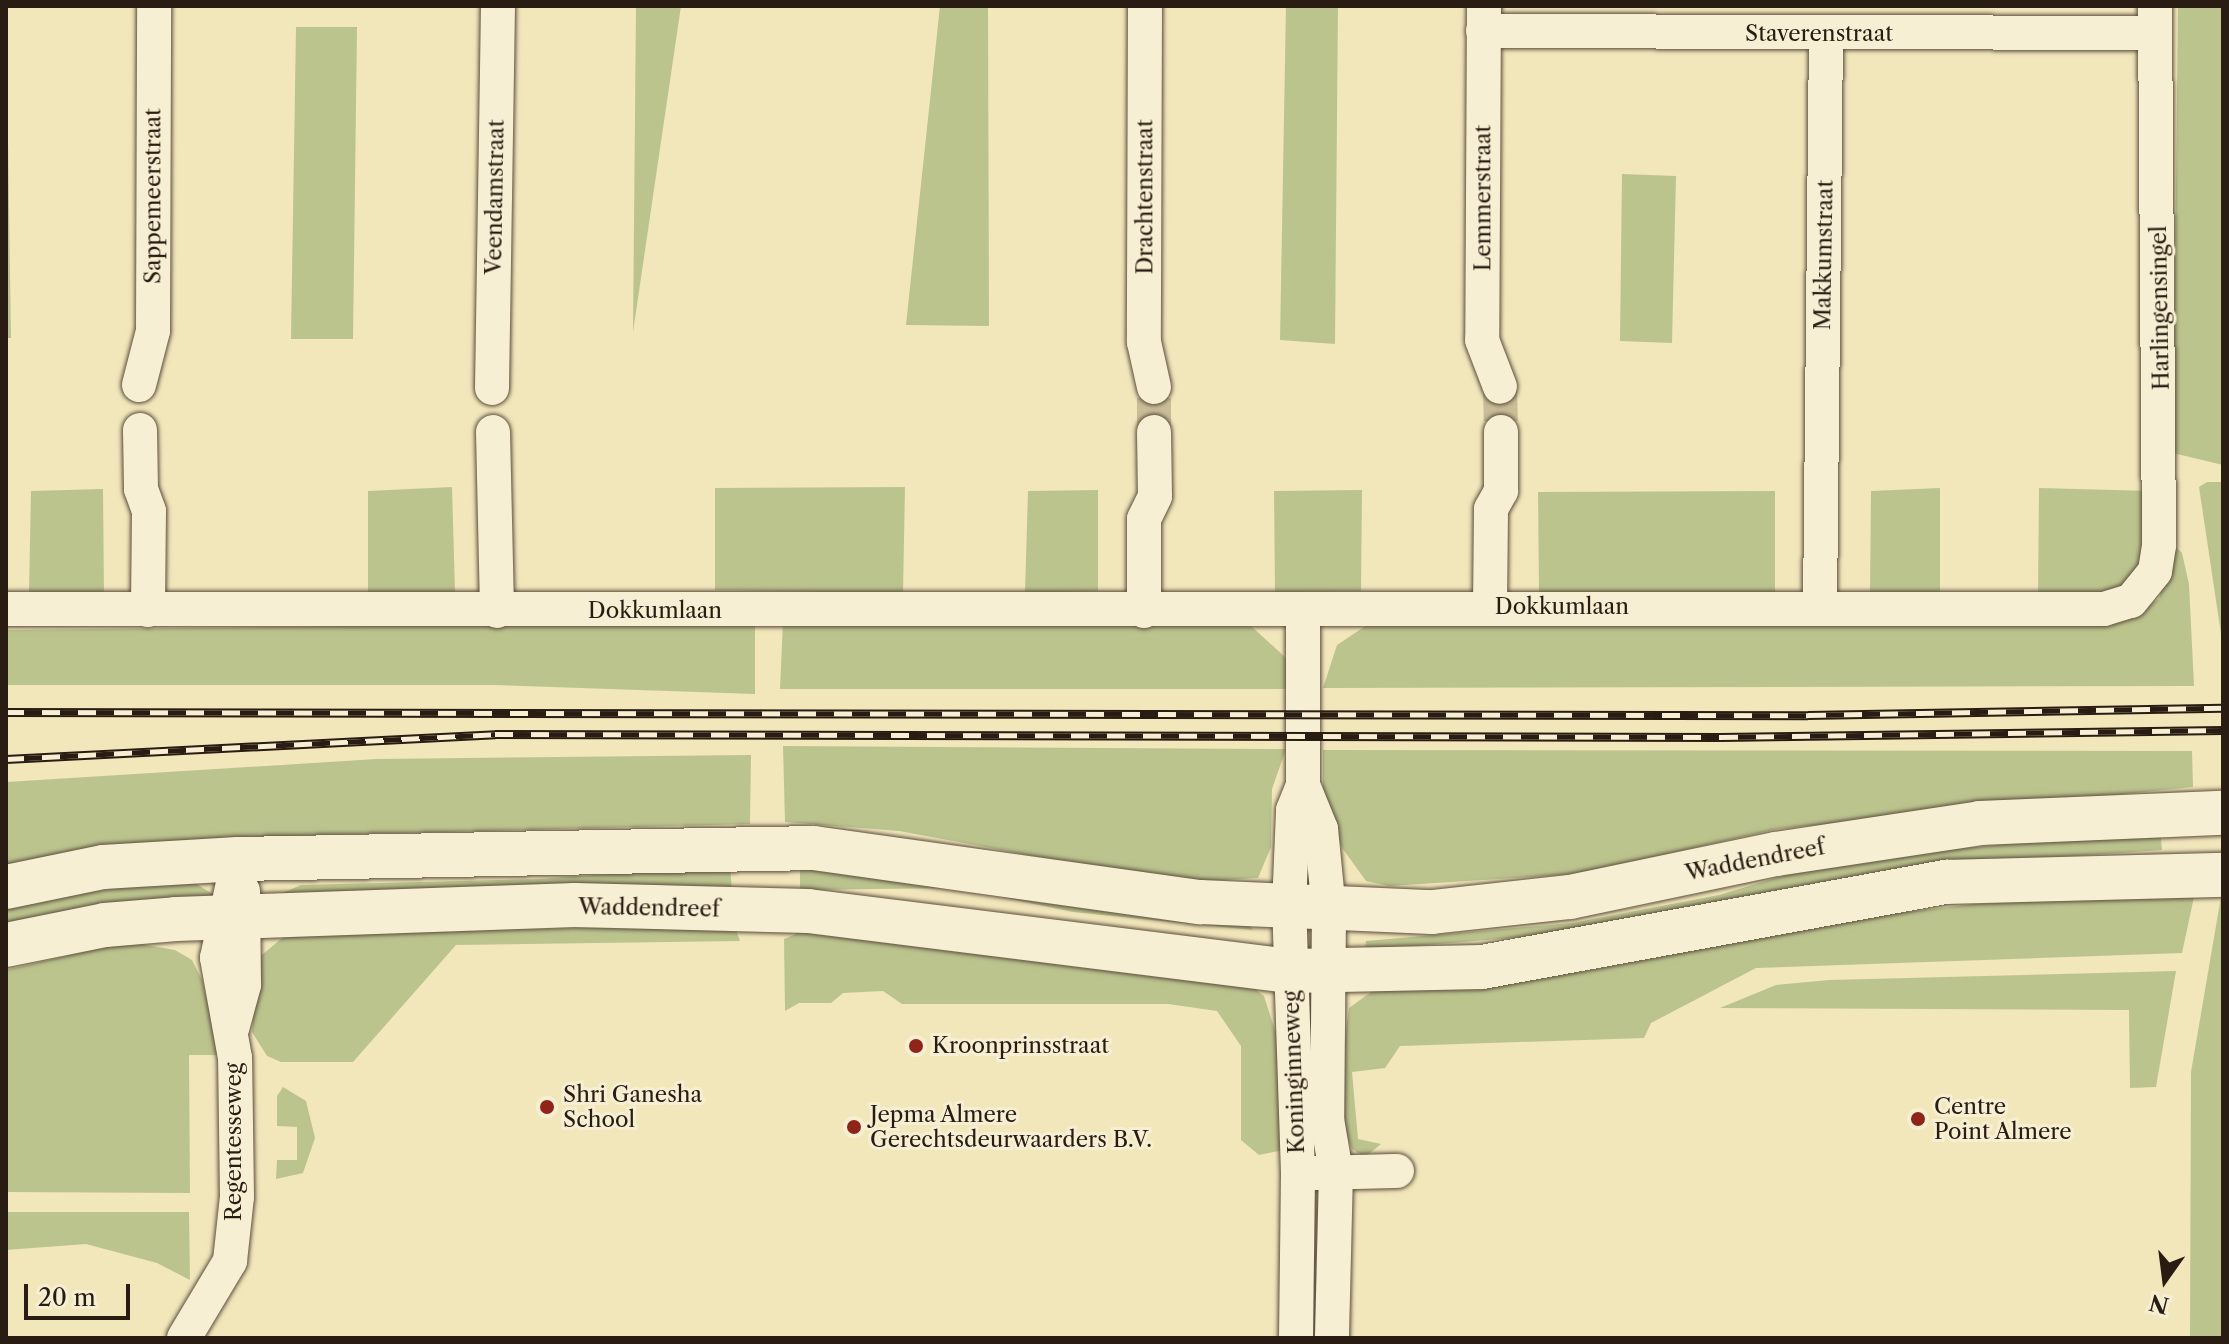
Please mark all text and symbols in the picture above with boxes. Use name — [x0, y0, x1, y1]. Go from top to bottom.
street label: Staverenstraat — [1745, 21, 1893, 47]
street label: Sappemeerstraat — [140, 108, 166, 284]
street label: Veendamstraat — [480, 119, 510, 275]
street label: Drachtenstraat — [1132, 119, 1158, 275]
street label: Lemmerstraat — [1470, 125, 1496, 271]
street label: Makkumstraat — [1809, 180, 1839, 330]
street label: Harlingensingel — [2145, 226, 2175, 390]
street label: Dokkumlaan — [1495, 594, 1629, 620]
street label: Dokkumlaan — [588, 598, 722, 624]
street label: Waddendreef — [1683, 834, 1827, 886]
street label: Waddendreef — [578, 894, 720, 922]
street label: Koninginneweg — [1278, 990, 1310, 1154]
place label: Kroonprinsstraat — [932, 1033, 1109, 1059]
marker: Kroonprinsstraat — [907, 1037, 925, 1055]
street label: Regentesseweg — [221, 1063, 247, 1221]
place label: Shri Ganesha School — [563, 1081, 702, 1132]
place label: Centre Point Almere — [1934, 1093, 2073, 1144]
marker: Shri Ganesha School — [538, 1098, 556, 1116]
place label: Jepma Almere Gerechtsdeurwaarders B.V. — [870, 1101, 1152, 1152]
marker: Centre Point Almere — [1909, 1110, 1927, 1128]
marker: Jepma Almere Gerechtsdeurwaarders B.V. — [845, 1118, 863, 1136]
north arrow — [2125, 1240, 2205, 1320]
scale bar — [28, 1268, 134, 1318]
text: 20 m — [38, 1283, 96, 1312]
text: N — [2147, 1288, 2172, 1319]

